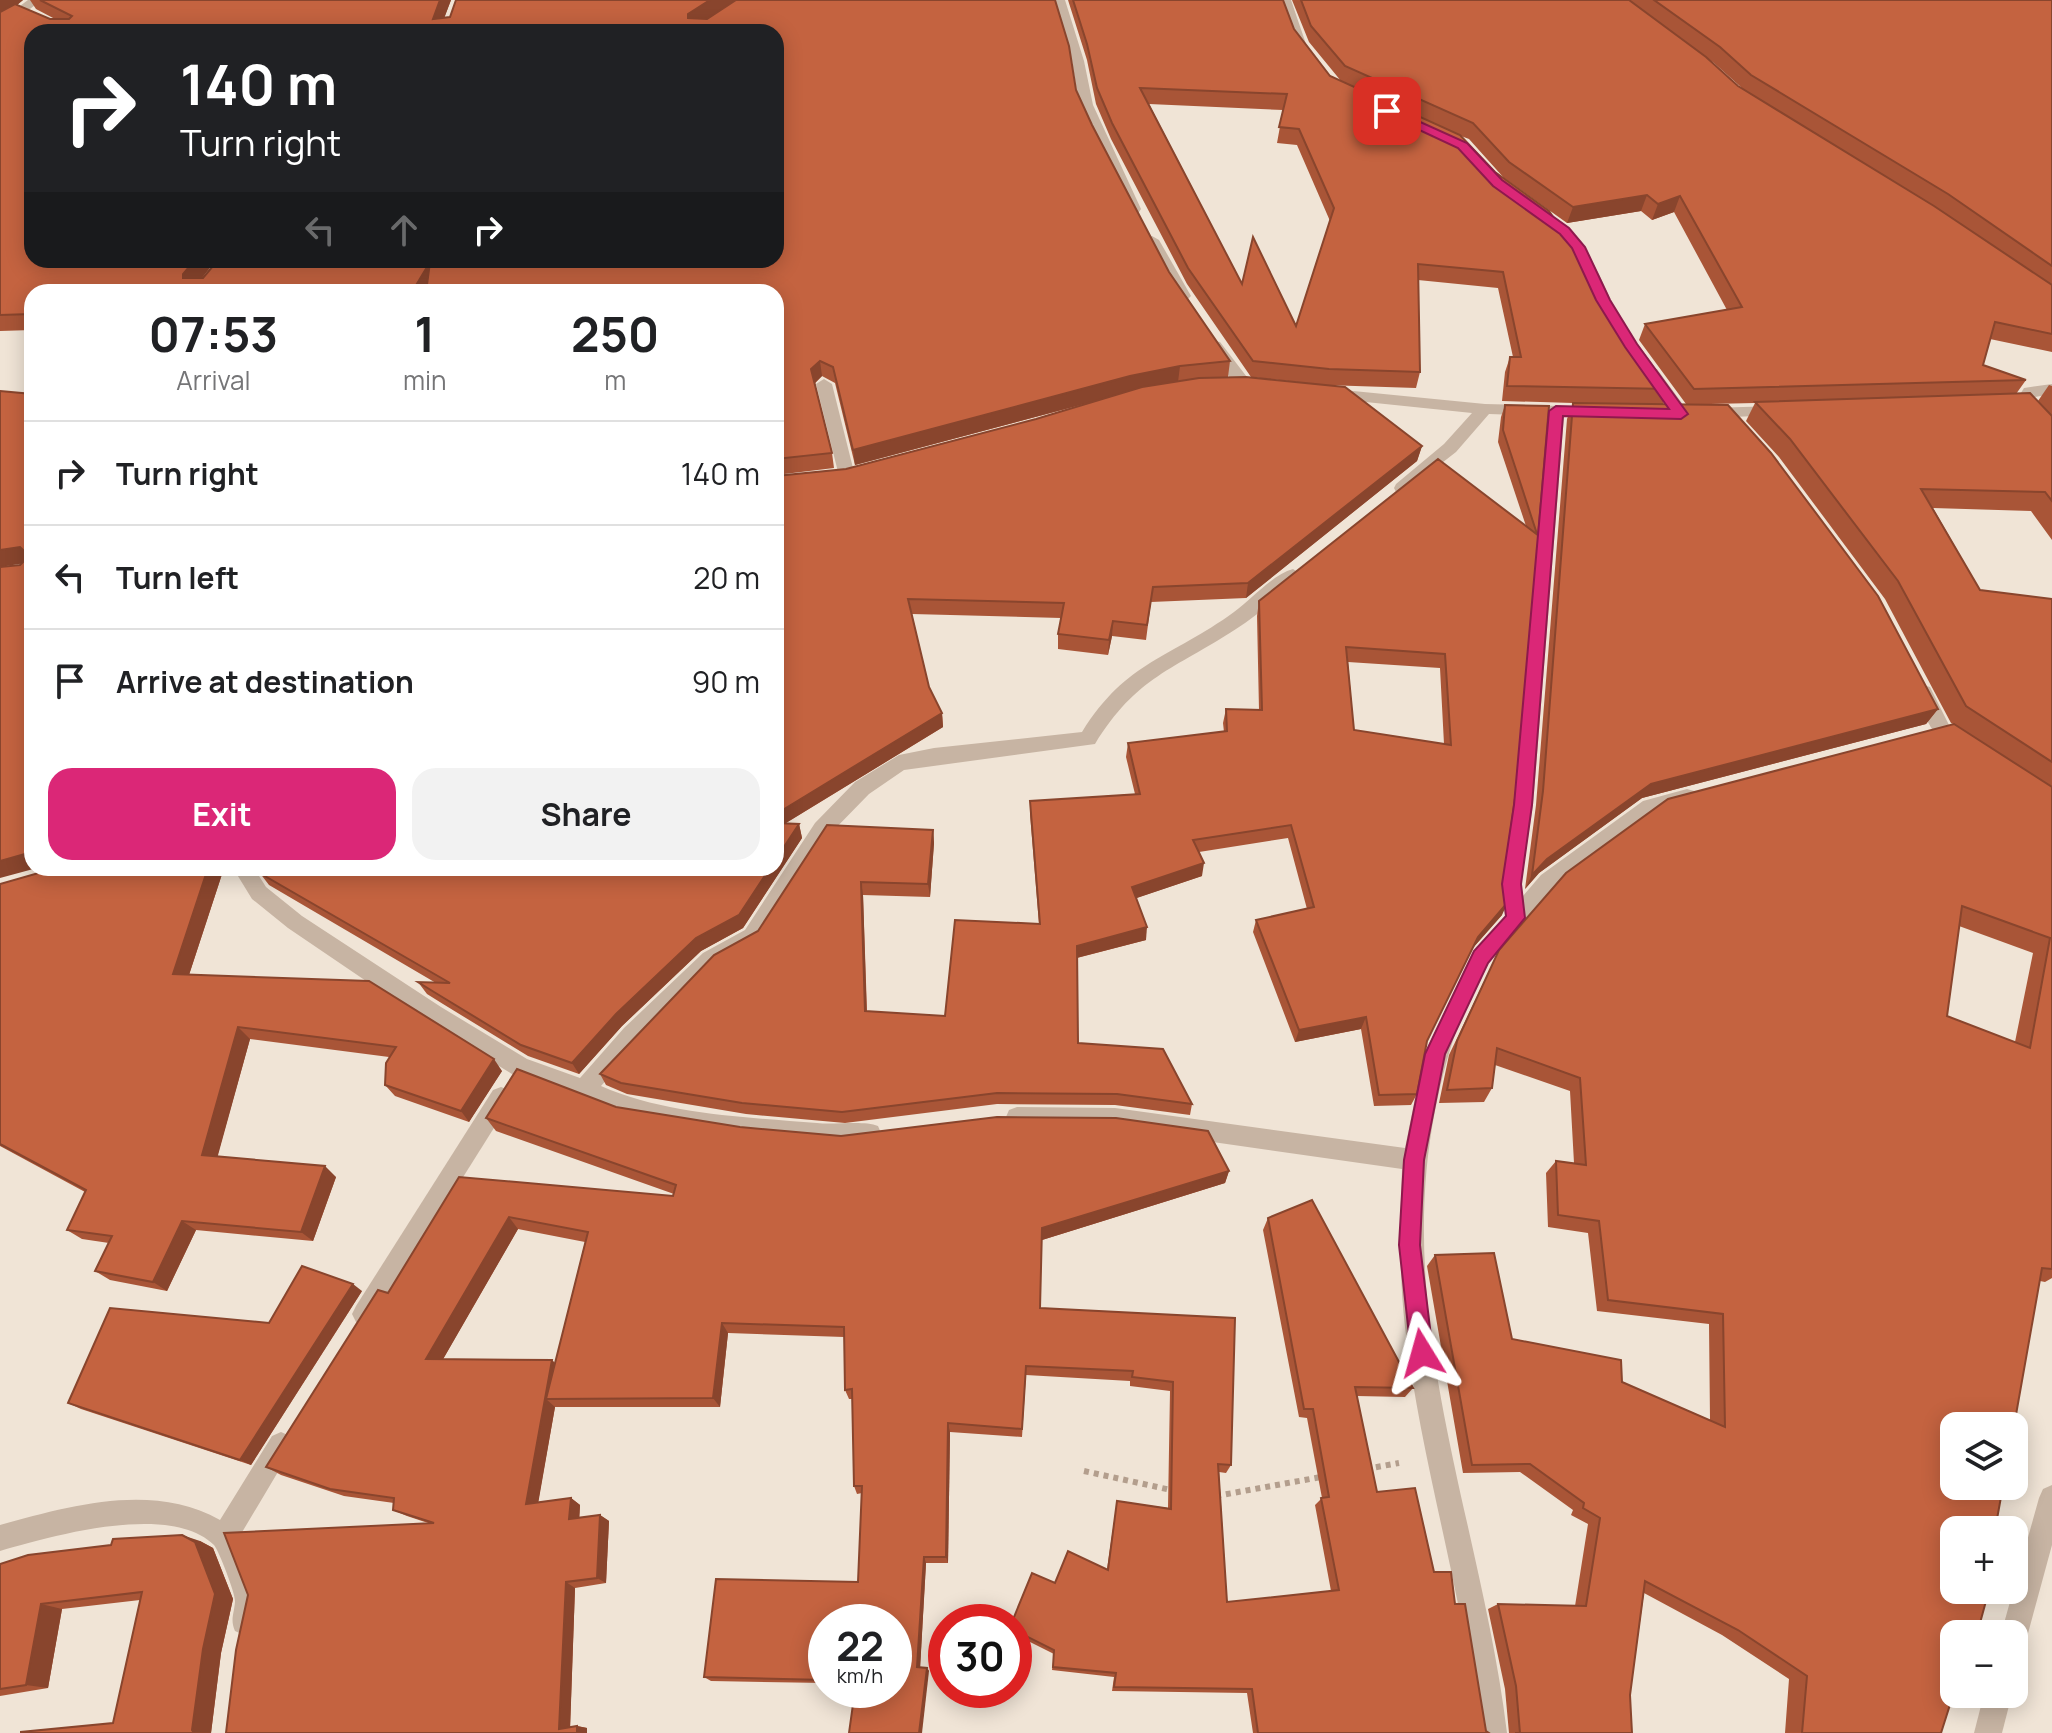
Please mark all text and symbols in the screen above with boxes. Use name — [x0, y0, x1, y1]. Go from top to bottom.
text: 140 m — [180, 45, 337, 122]
icon: right — [48, 56, 152, 160]
pin — [1353, 77, 1421, 145]
icon: arrive — [1365, 89, 1409, 133]
text: Turn right — [180, 118, 341, 167]
icon: left — [298, 208, 342, 252]
icon: ahead — [382, 208, 426, 252]
icon: right — [466, 208, 510, 252]
text: 07:53 — [149, 301, 278, 366]
text: 1 — [414, 301, 435, 366]
text: 250 — [571, 301, 659, 366]
text: Arrival — [176, 362, 251, 398]
text: min — [403, 362, 446, 398]
text: m — [604, 362, 626, 398]
icon: right — [48, 451, 92, 495]
text: Turn right — [116, 453, 259, 494]
text: 140 m — [681, 453, 760, 494]
icon: left — [48, 555, 92, 599]
text: Turn left — [116, 557, 239, 598]
text: 20 m — [693, 557, 760, 598]
icon: arrive — [48, 659, 92, 703]
text: Arrive at destination — [116, 661, 414, 702]
text: 90 m — [692, 661, 760, 702]
button: Exit — [48, 768, 396, 860]
button: Share — [412, 768, 760, 860]
position arrow — [1380, 1311, 1464, 1395]
map controls — [1940, 1412, 2028, 1708]
button: layers — [1940, 1412, 2028, 1500]
button: + — [1940, 1516, 2028, 1604]
speed limit sign: 30 — [928, 1604, 1032, 1708]
text: 22 — [836, 1618, 884, 1673]
button: − — [1940, 1620, 2028, 1708]
text: km/h — [837, 1662, 883, 1689]

